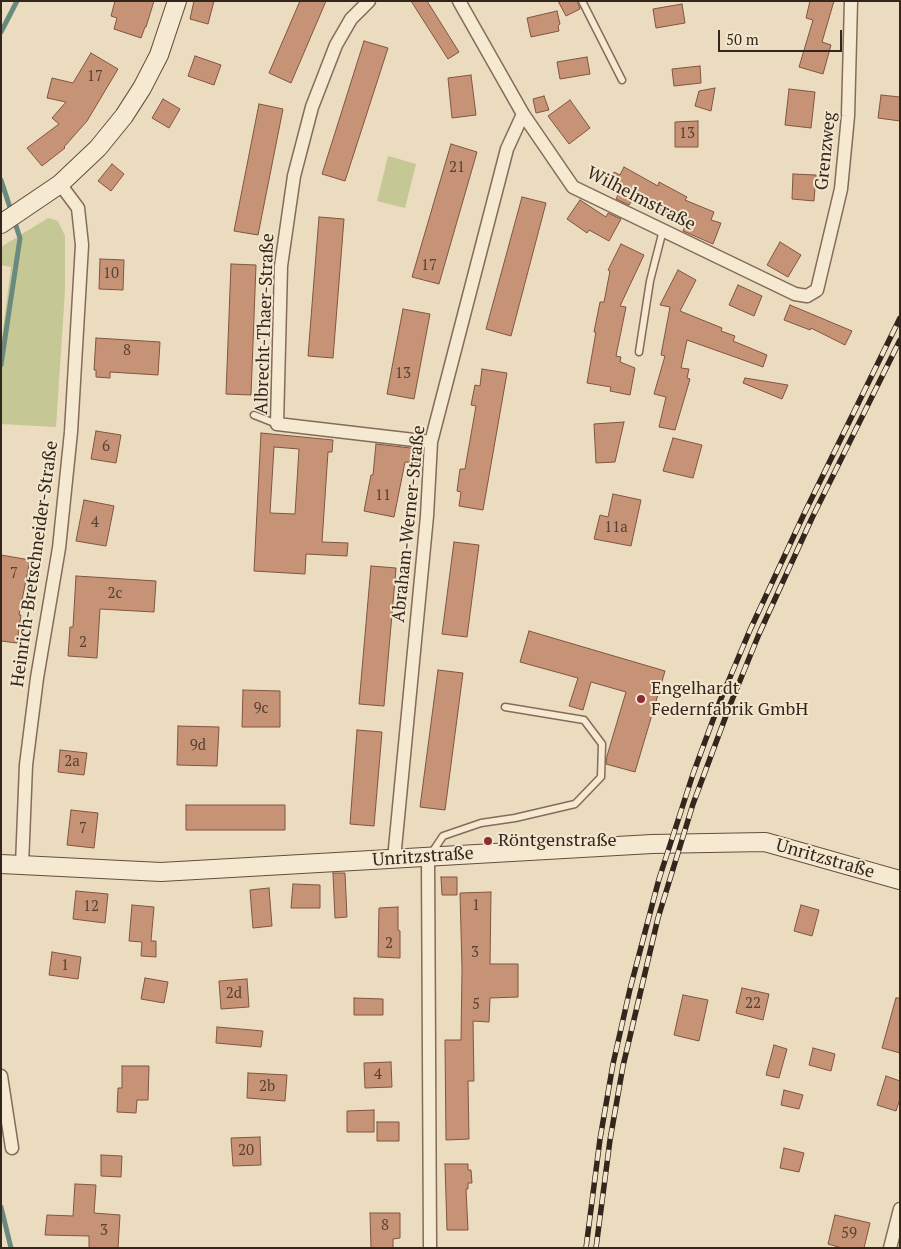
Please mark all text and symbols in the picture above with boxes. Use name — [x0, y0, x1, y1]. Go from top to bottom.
scale bar — [721, 20, 845, 52]
text: 50 m — [726, 29, 759, 49]
house number: 17 — [87, 68, 103, 86]
street label: Grenzweg — [811, 111, 841, 191]
house number: 13 — [679, 125, 695, 143]
house number: 21 — [449, 159, 465, 177]
street label: Wilhelmstraße — [583, 162, 699, 236]
street label: Albrecht-Thaer-Straße — [251, 233, 279, 415]
house number: 17 — [421, 257, 437, 275]
house number: 10 — [103, 265, 119, 283]
house number: 8 — [123, 342, 131, 360]
house number: 13 — [395, 365, 411, 383]
street label: Abraham-Werner-Straße — [388, 424, 430, 624]
house number: 6 — [102, 438, 110, 456]
street label: Heinrich-Bretschneider-Straße — [7, 439, 63, 689]
house number: 11 — [375, 487, 391, 505]
house number: 4 — [91, 514, 99, 532]
house number: 11a — [604, 519, 628, 537]
house number: 7 — [10, 565, 18, 583]
house number: 2c — [108, 585, 122, 603]
house number: 2 — [79, 634, 87, 652]
place label: Engelhardt Federnfabrik GmbH — [651, 678, 808, 721]
marker: Engelhardt Federnfabrik GmbH — [635, 693, 647, 705]
house number: 9c — [254, 700, 268, 718]
house number: 9d — [190, 737, 206, 755]
house number: 2a — [64, 753, 80, 771]
house number: 7 — [79, 820, 87, 838]
place label: Röntgenstraße — [498, 830, 617, 852]
marker: Röntgenstraße — [482, 835, 494, 847]
street label: Unritzstraße — [773, 835, 877, 883]
street label: Unritzstraße — [372, 843, 474, 871]
house number: 1 — [472, 897, 480, 915]
house number: 12 — [83, 898, 99, 916]
house number: 2 — [385, 935, 393, 953]
house number: 3 — [471, 944, 479, 962]
house number: 1 — [61, 957, 69, 975]
house number: 2d — [226, 985, 242, 1003]
house number: 22 — [745, 995, 761, 1013]
house number: 5 — [472, 996, 480, 1014]
house number: 4 — [374, 1066, 382, 1084]
house number: 2b — [259, 1078, 275, 1096]
house number: 20 — [238, 1142, 254, 1160]
house number: 8 — [381, 1217, 389, 1235]
house number: 3 — [100, 1222, 108, 1240]
house number: 59 — [841, 1225, 857, 1243]

